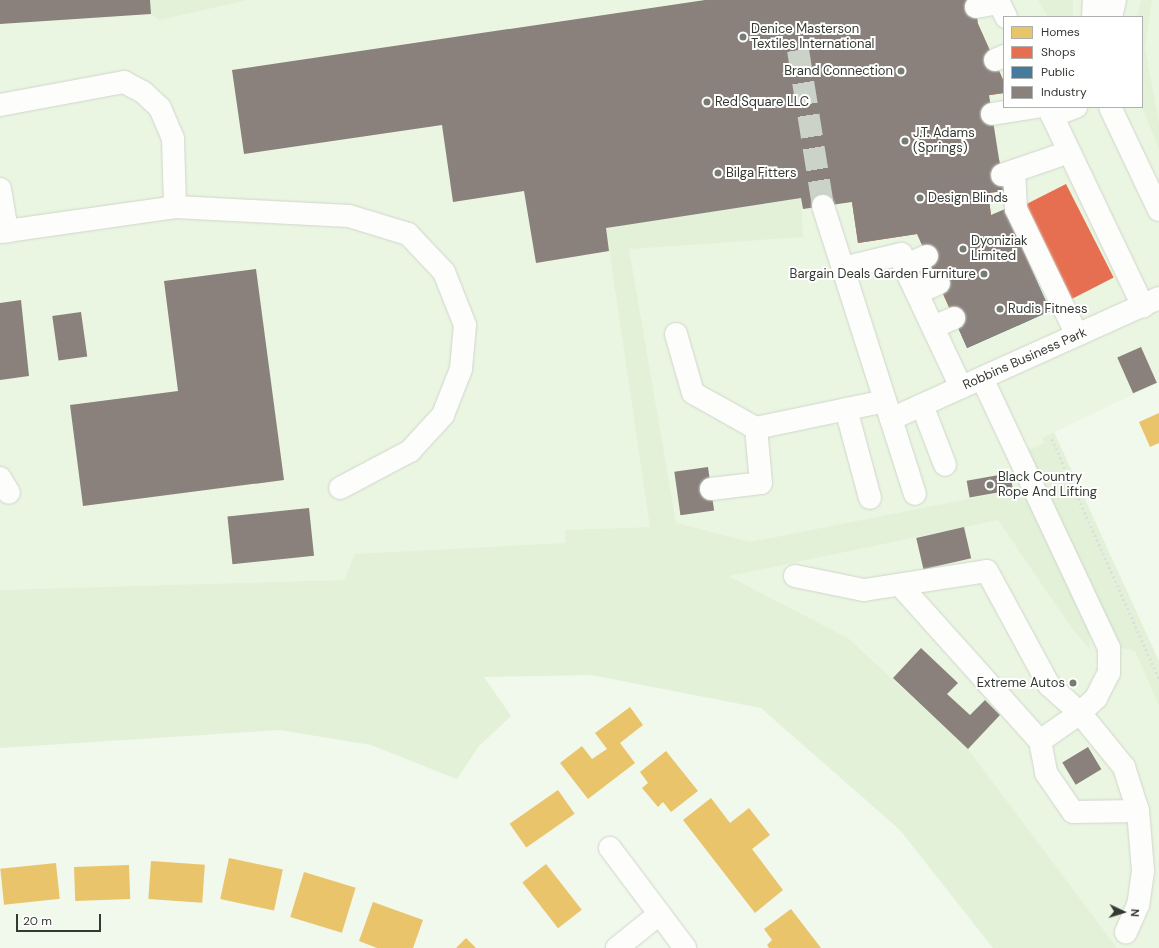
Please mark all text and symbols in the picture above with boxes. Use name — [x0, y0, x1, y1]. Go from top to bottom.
legend — [1003, 16, 1143, 108]
place label: Denice Masterson Textiles International — [751, 22, 874, 53]
text: Homes — [1041, 24, 1080, 40]
marker: Denice Masterson Textiles International — [738, 32, 748, 42]
text: Shops — [1041, 44, 1076, 60]
place label: Brand Connection — [784, 63, 893, 79]
text: Public — [1041, 64, 1075, 80]
marker: Brand Connection — [896, 66, 906, 76]
text: Industry — [1041, 84, 1087, 100]
place label: Red Square LLC — [715, 94, 809, 110]
marker: Red Square LLC — [702, 97, 712, 107]
place label: J.T. Adams (Springs) — [913, 126, 975, 157]
marker: J.T. Adams (Springs) — [900, 136, 910, 146]
place label: Bilga Fitters — [726, 165, 796, 181]
marker: Bilga Fitters — [713, 168, 723, 178]
place label: Design Blinds — [928, 190, 1008, 206]
marker: Design Blinds — [915, 193, 925, 203]
place label: Dyoniziak Limited — [971, 234, 1028, 265]
marker: Dyoniziak Limited — [958, 244, 968, 254]
place label: Bargain Deals Garden Furniture — [790, 266, 976, 282]
marker: Bargain Deals Garden Furniture — [979, 269, 989, 279]
place label: Rudis Fitness — [1008, 301, 1087, 317]
marker: Rudis Fitness — [995, 304, 1005, 314]
street label: Robbins Business Park — [961, 325, 1089, 393]
place label: Black Country Rope And Lifting — [998, 470, 1097, 501]
marker: Black Country Rope And Lifting — [985, 480, 995, 490]
place label: Extreme Autos — [977, 675, 1065, 691]
marker: Extreme Autos — [1068, 678, 1078, 688]
north arrow — [1103, 892, 1143, 932]
scale bar — [18, 906, 103, 932]
text: N — [1128, 908, 1142, 917]
text: 20 m — [23, 913, 52, 929]

